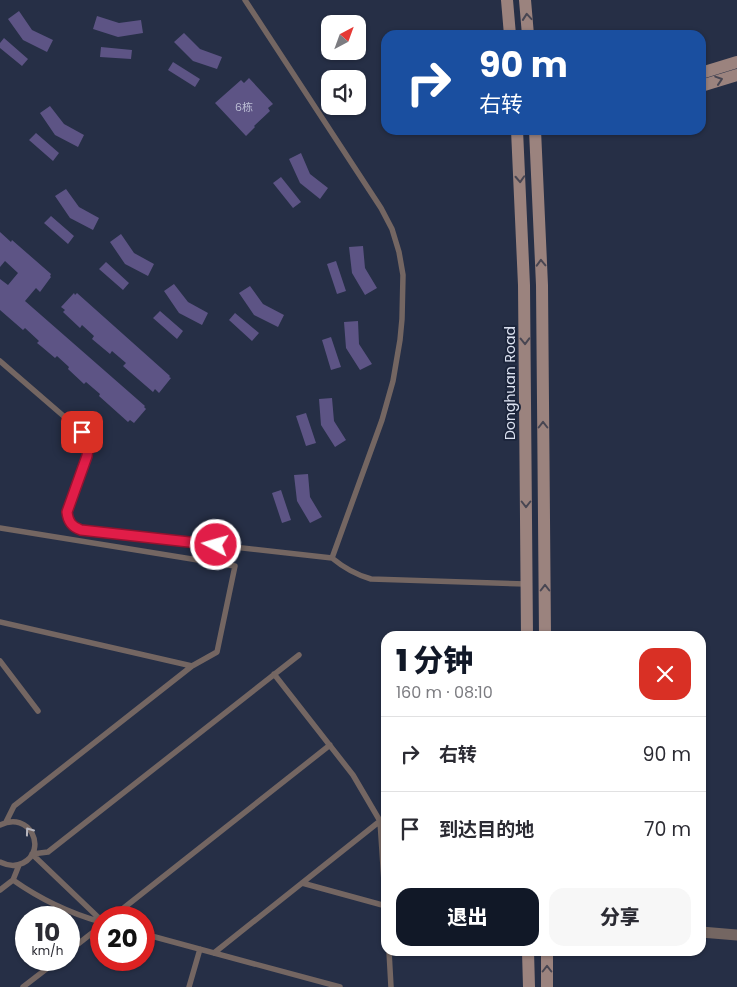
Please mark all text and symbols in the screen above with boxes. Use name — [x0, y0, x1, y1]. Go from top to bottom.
one-way arrow — [521, 13, 532, 21]
north arrow — [321, 15, 366, 60]
map controls — [321, 15, 366, 115]
text: 90 m — [479, 40, 568, 89]
icon: right — [396, 50, 461, 115]
button: sound — [321, 70, 366, 115]
one-way arrow — [714, 76, 723, 86]
text: 右转 — [479, 89, 523, 120]
house number: 6栋 — [235, 99, 253, 115]
one-way arrow — [514, 175, 525, 183]
one-way arrow — [536, 258, 547, 266]
street label: Donghuan Road — [500, 326, 520, 440]
one-way arrow — [520, 338, 530, 345]
pin — [61, 411, 103, 453]
icon: arrive — [68, 418, 96, 446]
one-way arrow — [538, 421, 549, 429]
one-way arrow — [521, 500, 531, 508]
position arrow — [189, 518, 241, 570]
one-way arrow — [539, 583, 550, 591]
text: 1 分钟 — [396, 639, 473, 682]
button: close — [639, 648, 691, 700]
text: 160 m · 08:10 — [396, 681, 493, 704]
icon: right — [396, 740, 424, 768]
text: 右转 — [439, 741, 477, 768]
text: 90 m — [642, 741, 691, 768]
icon: arrive — [396, 815, 424, 843]
text: 到达目的地 — [439, 816, 534, 843]
text: 70 m — [644, 816, 691, 843]
one-way arrow — [26, 827, 35, 837]
button: 退出 — [396, 888, 539, 946]
button: 分享 — [549, 888, 691, 946]
speed limit sign: 20 — [90, 906, 155, 971]
text: 10 — [35, 915, 60, 950]
text: km/h — [32, 942, 63, 959]
one-way arrow — [542, 965, 552, 972]

